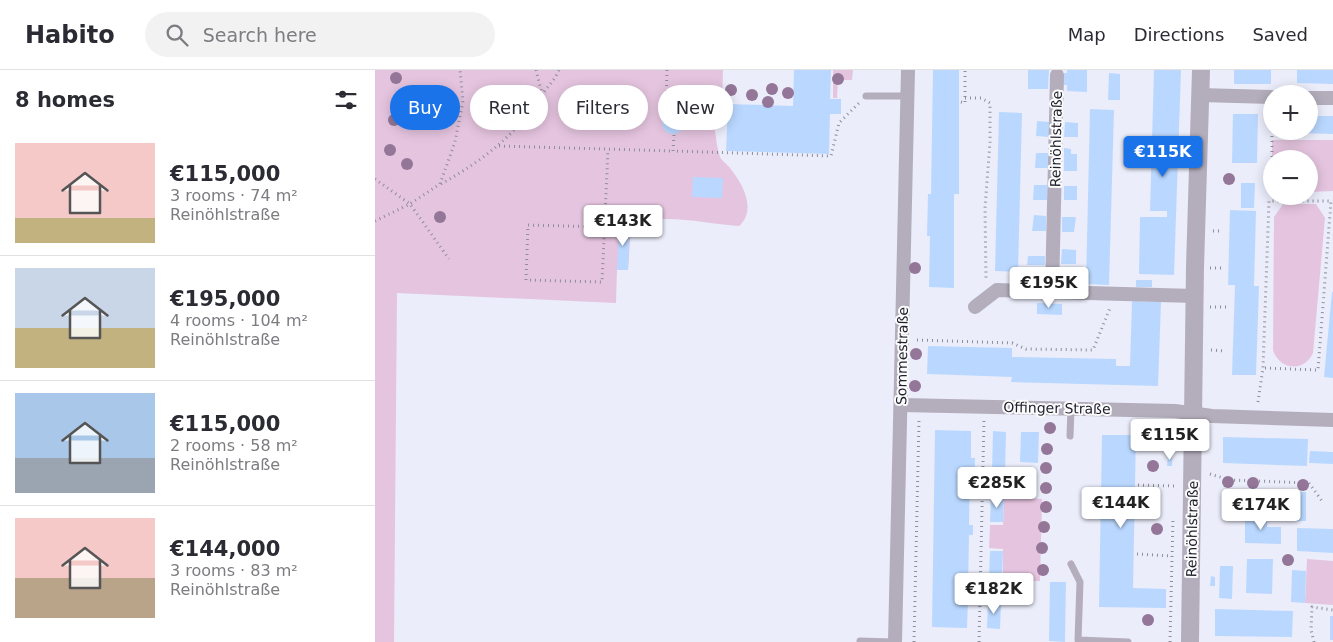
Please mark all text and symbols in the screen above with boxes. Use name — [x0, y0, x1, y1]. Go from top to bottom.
search box — [145, 12, 495, 57]
text: Habito — [25, 21, 115, 49]
icon: search — [163, 21, 191, 49]
text: Search here — [203, 24, 317, 46]
text: Map — [1068, 24, 1106, 45]
text: Directions — [1134, 24, 1224, 45]
text: Saved — [1252, 24, 1308, 45]
chip: Buy — [390, 85, 460, 130]
chip: Rent — [470, 85, 548, 130]
chip: Filters — [558, 85, 648, 130]
chip: New — [658, 85, 733, 130]
map controls — [1263, 85, 1318, 205]
button: + — [1263, 85, 1318, 140]
icon: filters — [332, 86, 360, 114]
text: 8 homes — [15, 88, 115, 112]
street label: Reinöhlstraße — [1047, 91, 1065, 187]
pin: €115K — [1128, 136, 1198, 178]
text: €115K — [1135, 142, 1191, 161]
button: − — [1263, 150, 1318, 205]
text: €115,000 — [170, 162, 280, 186]
icon: home — [55, 163, 115, 223]
text: 3 rooms · 74 m² — [170, 186, 298, 205]
pin: €143K — [588, 204, 658, 247]
text: Reinöhlstraße — [170, 205, 280, 224]
text: €143K — [595, 211, 651, 230]
pin: €195K — [1014, 266, 1084, 309]
text: €195K — [1021, 273, 1077, 292]
text: €195,000 — [170, 287, 280, 311]
icon: home — [55, 288, 115, 348]
street label: Sommestraße — [893, 307, 911, 405]
text: 4 rooms · 104 m² — [170, 311, 308, 330]
text: Reinöhlstraße — [170, 330, 280, 349]
street label: Offinger Straße — [1003, 399, 1111, 417]
text: €115,000 — [170, 412, 280, 436]
icon: home — [55, 413, 115, 473]
pin: €115K — [1135, 418, 1205, 461]
text: €115K — [1142, 425, 1198, 444]
text: 2 rooms · 58 m² — [170, 436, 298, 455]
text: Reinöhlstraße — [170, 455, 280, 474]
pin: €285K — [962, 466, 1032, 509]
text: €285K — [969, 473, 1025, 492]
street label: Reinöhlstraße — [1183, 481, 1201, 577]
pin: €144K — [1086, 486, 1156, 529]
pin: €174K — [1226, 488, 1296, 531]
text: €144K — [1093, 493, 1149, 512]
text: €174K — [1233, 495, 1289, 514]
text: €144,000 — [170, 537, 280, 561]
icon: home — [55, 538, 115, 598]
text: 3 rooms · 83 m² — [170, 561, 298, 580]
pin: €182K — [959, 572, 1029, 615]
text: €182K — [966, 579, 1022, 598]
text: Reinöhlstraße — [170, 580, 280, 599]

